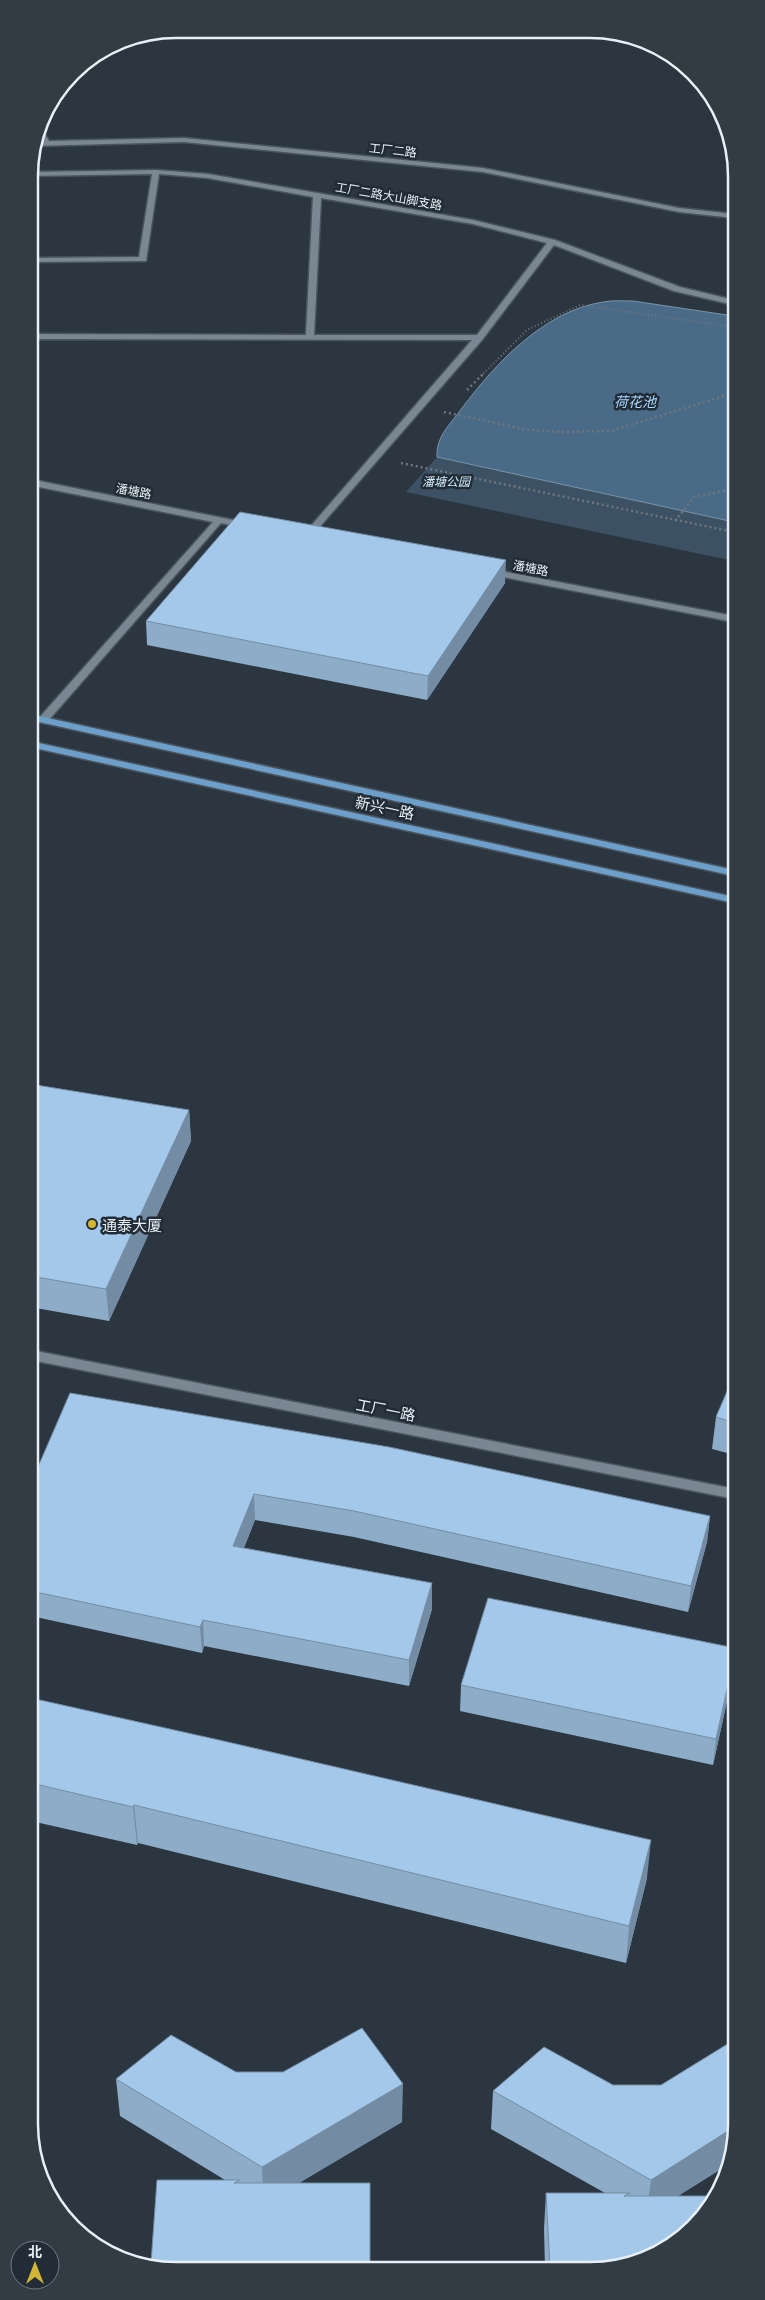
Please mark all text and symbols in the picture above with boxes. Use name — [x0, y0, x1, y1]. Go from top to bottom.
street label: 工厂二路 — [368, 138, 418, 160]
street label: 工厂二路大山脚支路 — [334, 177, 444, 213]
water label: 荷花池 — [614, 391, 658, 411]
park label: 潘塘公园 — [422, 472, 472, 489]
street label: 潘塘路 — [115, 478, 153, 502]
street label: 潘塘路 — [512, 555, 550, 579]
street label: 新兴一路 — [353, 790, 417, 824]
place label: 通泰大厦 — [102, 1214, 162, 1235]
marker: 通泰大厦 — [86, 1218, 98, 1230]
street label: 工厂一路 — [355, 1393, 417, 1425]
north arrow — [10, 2240, 60, 2290]
text: 北 — [28, 2241, 42, 2261]

